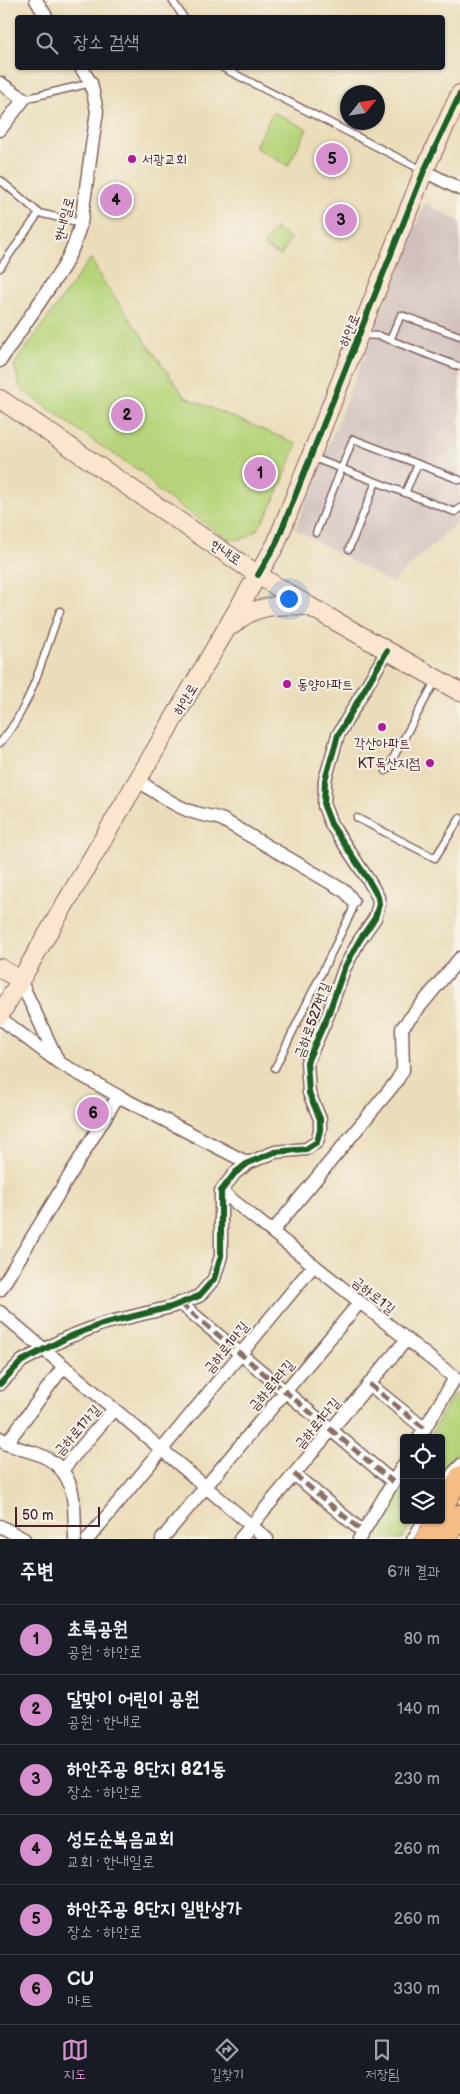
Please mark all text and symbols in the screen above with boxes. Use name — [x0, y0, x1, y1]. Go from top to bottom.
search box — [15, 15, 445, 70]
icon: search — [33, 29, 61, 57]
text: 장소 검색 — [73, 31, 139, 54]
north arrow — [340, 85, 385, 130]
pin: 5 — [316, 140, 348, 178]
place label: 서광교회 — [142, 151, 187, 168]
marker: 서광교회 — [126, 153, 138, 165]
pin: 4 — [100, 181, 132, 219]
street label: 한내일로 — [51, 195, 78, 243]
pin: 3 — [325, 201, 357, 239]
street label: 하안로 — [335, 311, 364, 349]
pin: 2 — [111, 396, 143, 434]
pin: 1 — [244, 454, 276, 492]
street label: 한내로 — [207, 536, 244, 569]
your location — [276, 586, 302, 612]
place label: 동양아파트 — [297, 676, 353, 693]
marker: 동양아파트 — [281, 678, 293, 690]
street label: 하안로 — [169, 680, 201, 718]
marker: 각산아파트 — [376, 721, 388, 733]
place label: 각산아파트 — [354, 735, 410, 752]
place label: KT독산지점 — [357, 755, 420, 772]
marker: KT독산지점 — [424, 757, 436, 769]
street label: 금하로527번길 — [291, 979, 334, 1060]
pin: 6 — [77, 1094, 109, 1132]
street label: 금하로1길 — [349, 1273, 399, 1318]
street label: 금하로1마길 — [200, 1317, 253, 1377]
street label: 금하로1라길 — [245, 1356, 298, 1414]
street label: 금하로1다길 — [291, 1394, 344, 1452]
street label: 금하로1가길 — [51, 1401, 105, 1459]
map controls — [400, 1434, 445, 1524]
button: locate — [400, 1434, 445, 1479]
button: layers — [400, 1479, 445, 1524]
scale bar — [15, 1504, 100, 1527]
text: 50 m — [22, 1507, 54, 1524]
text: 주변 — [20, 1559, 54, 1584]
text: 6개 결과 — [387, 1563, 440, 1582]
text: 초록공원 — [67, 1618, 128, 1641]
text: 1 — [33, 1630, 39, 1649]
text: 80 m — [404, 1630, 440, 1649]
text: 공원 · 하안로 — [67, 1643, 142, 1662]
text: 달맞이 어린이 공원 — [67, 1688, 200, 1711]
text: 2 — [31, 1700, 41, 1719]
text: 140 m — [397, 1700, 440, 1719]
text: 공원 · 한내로 — [67, 1713, 142, 1732]
text: 하안주공 8단지 821동 — [67, 1758, 226, 1781]
text: 3 — [31, 1770, 41, 1789]
text: 230 m — [394, 1770, 440, 1789]
text: 장소 · 하안로 — [67, 1783, 142, 1802]
text: 성도순복음교회 — [67, 1828, 174, 1851]
text: 4 — [31, 1840, 41, 1859]
text: 260 m — [394, 1840, 440, 1859]
text: 교회 · 한내일로 — [67, 1853, 155, 1872]
text: 하안주공 8단지 일반상가 — [67, 1898, 242, 1921]
text: 5 — [31, 1910, 41, 1929]
text: 260 m — [394, 1910, 440, 1929]
text: 장소 · 하안로 — [67, 1923, 142, 1942]
text: CU — [67, 1968, 94, 1991]
text: 6 — [31, 1980, 41, 1999]
text: 330 m — [393, 1980, 440, 1999]
text: 마트 — [67, 1992, 93, 2011]
tab: 지도 — [61, 2036, 89, 2084]
tab: 길찾기 — [210, 2036, 244, 2084]
tab: 저장됨 — [365, 2036, 399, 2084]

